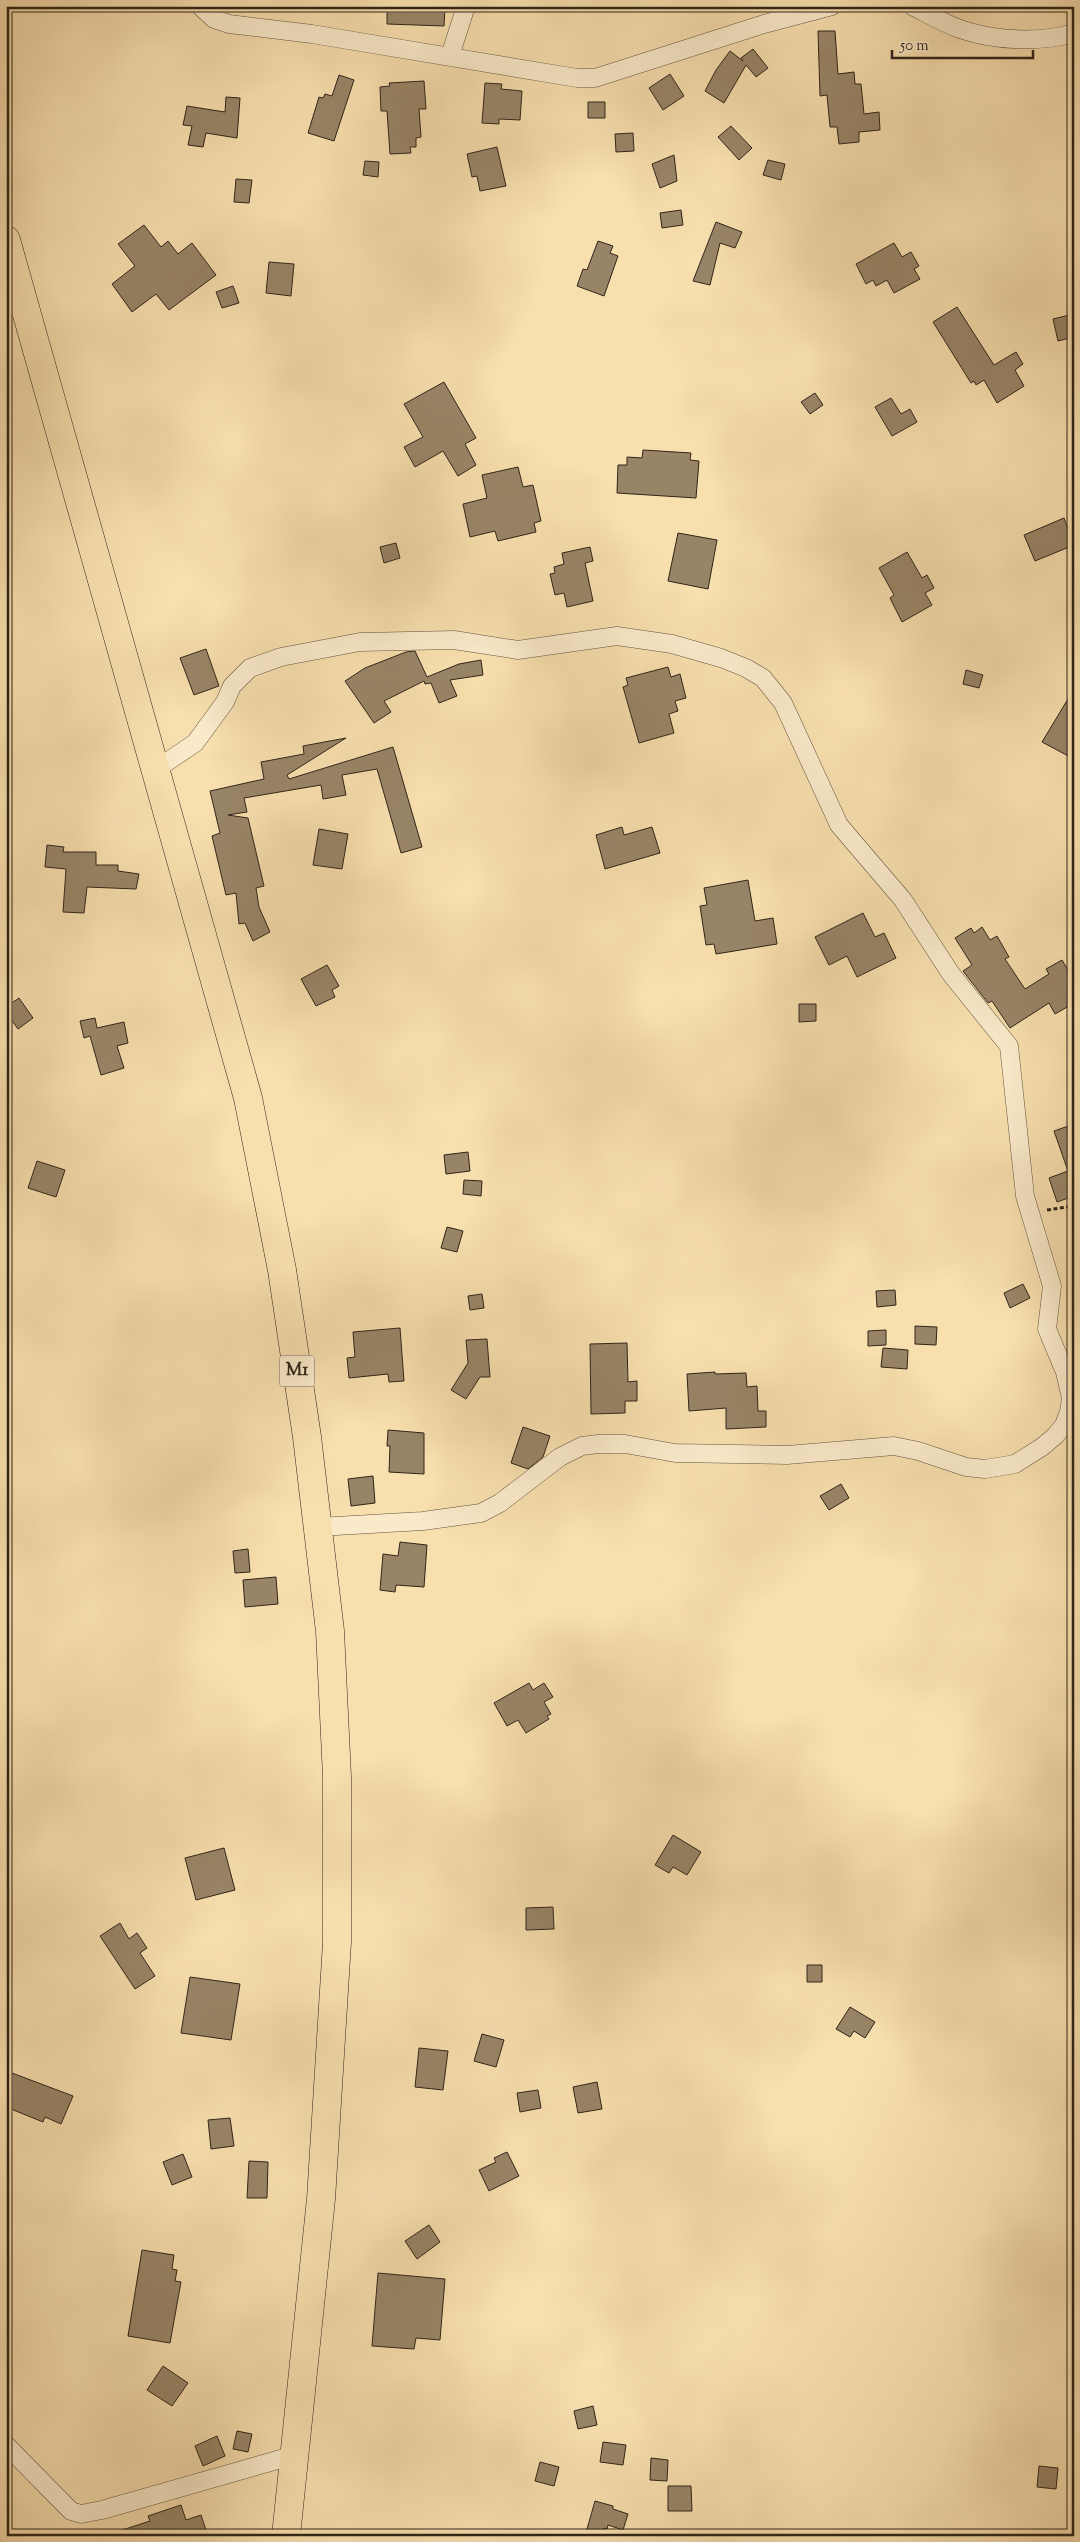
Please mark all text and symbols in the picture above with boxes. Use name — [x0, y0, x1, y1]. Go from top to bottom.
scale bar — [892, 28, 1034, 60]
text: 50 m — [899, 36, 929, 57]
road number: M1 — [280, 1355, 314, 1386]

